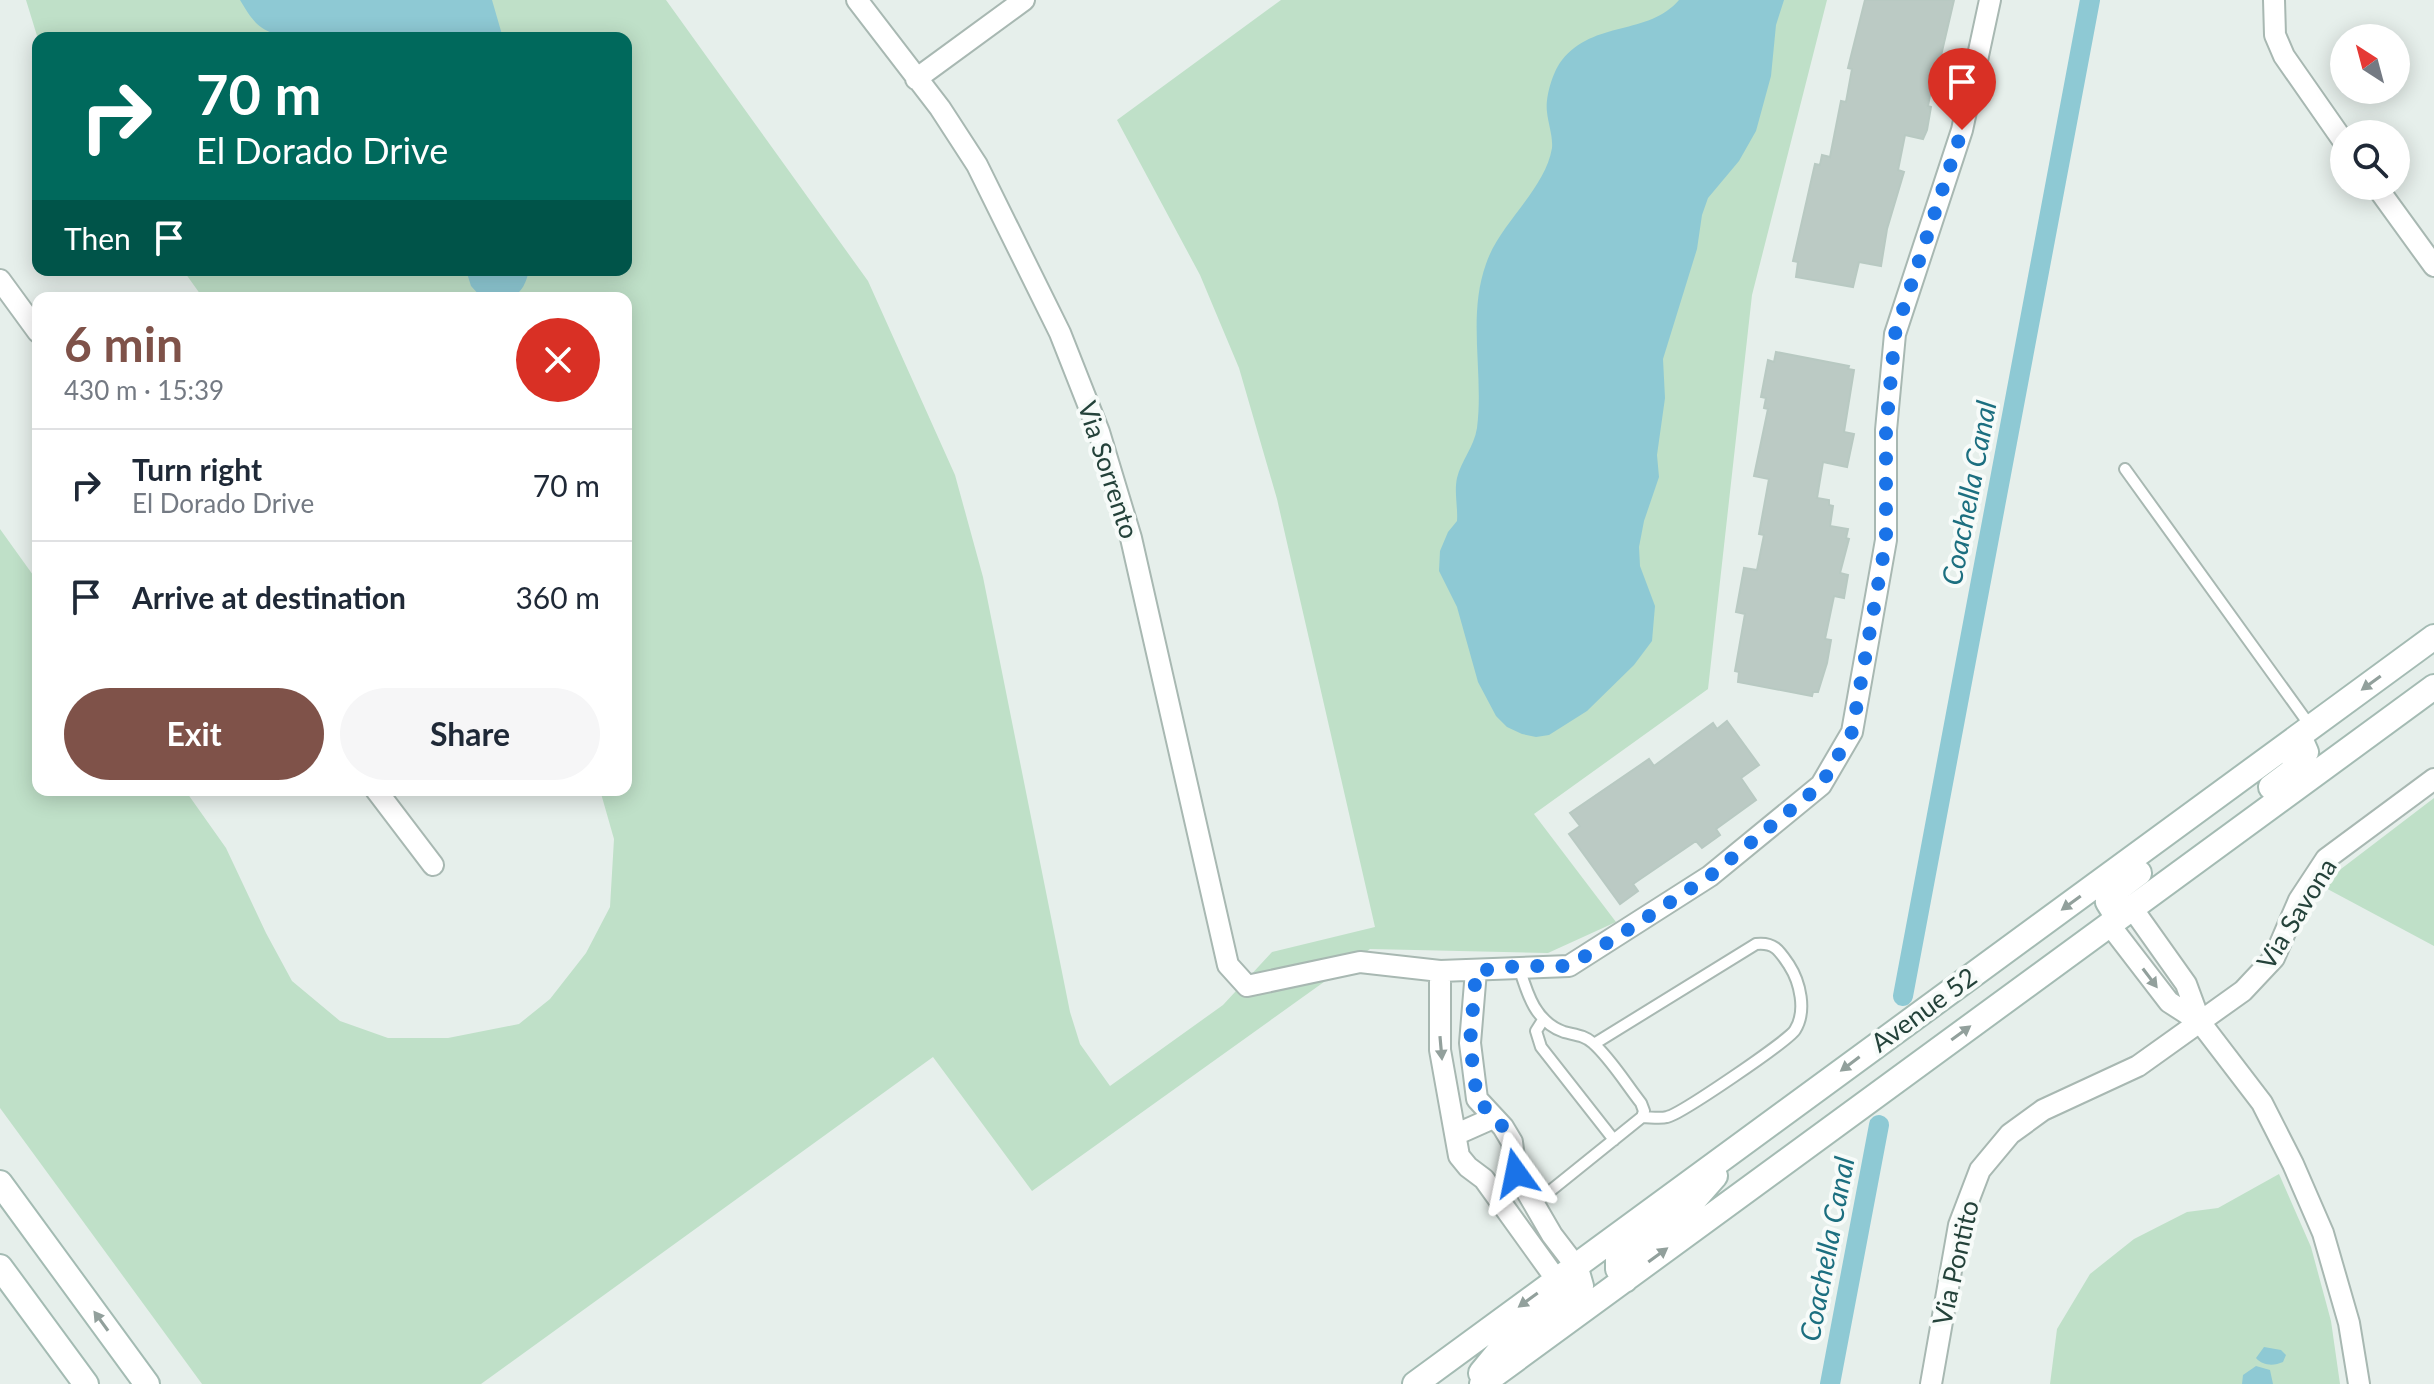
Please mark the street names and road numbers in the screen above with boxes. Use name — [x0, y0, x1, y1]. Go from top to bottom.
street label: Via Sorrento — [1072, 397, 1146, 542]
street label: Via Savona — [2249, 852, 2343, 975]
street label: Avenue 52 — [1864, 960, 1983, 1058]
street label: Via Pontito — [1925, 1197, 1985, 1328]

